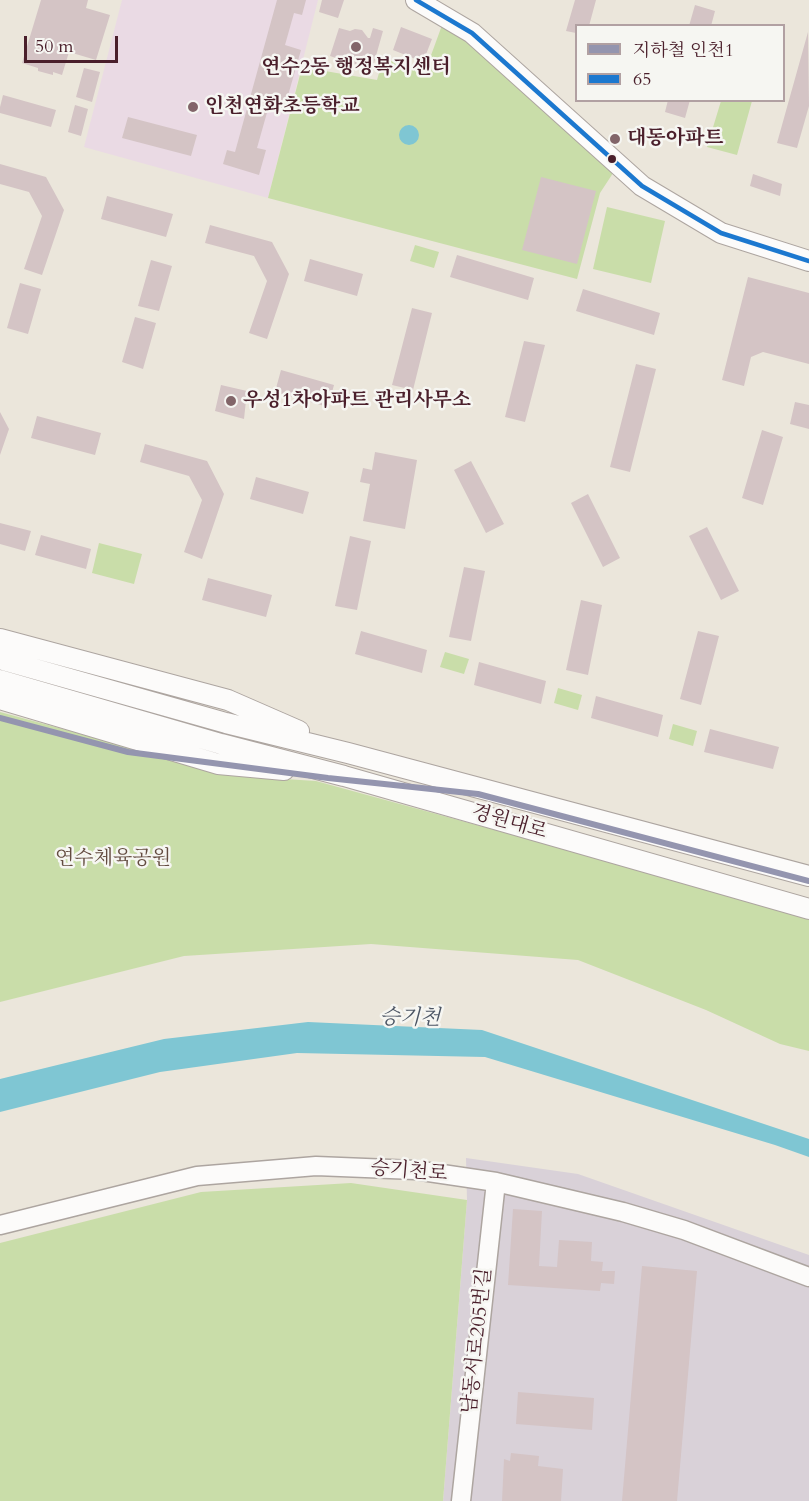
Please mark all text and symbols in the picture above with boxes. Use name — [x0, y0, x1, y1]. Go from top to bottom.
scale bar — [27, 24, 122, 62]
legend — [575, 24, 785, 102]
text: 50 m — [35, 34, 74, 59]
text: 지하철 인천1 — [633, 38, 734, 63]
marker: 연수2동 행정복지센터 — [349, 40, 363, 54]
place label: 연수2동 행정복지센터 — [261, 56, 451, 80]
text: 65 — [633, 67, 651, 92]
place label: 인천연화초등학교 — [205, 95, 360, 119]
marker: 인천연화초등학교 — [186, 100, 200, 114]
place label: 대동아파트 — [627, 127, 724, 151]
marker: 대동아파트 — [608, 132, 622, 146]
unlabelled marker — [606, 153, 618, 165]
place label: 우성1차아파트 관리사무소 — [243, 389, 471, 413]
marker: 우성1차아파트 관리사무소 — [224, 394, 238, 408]
street label: 경원대로 — [469, 801, 549, 845]
park label: 연수체육공원 — [55, 847, 171, 871]
water label: 승기천 — [379, 1006, 441, 1032]
street label: 승기천로 — [369, 1157, 449, 1187]
street label: 남동서로205번길 — [458, 1267, 498, 1415]

